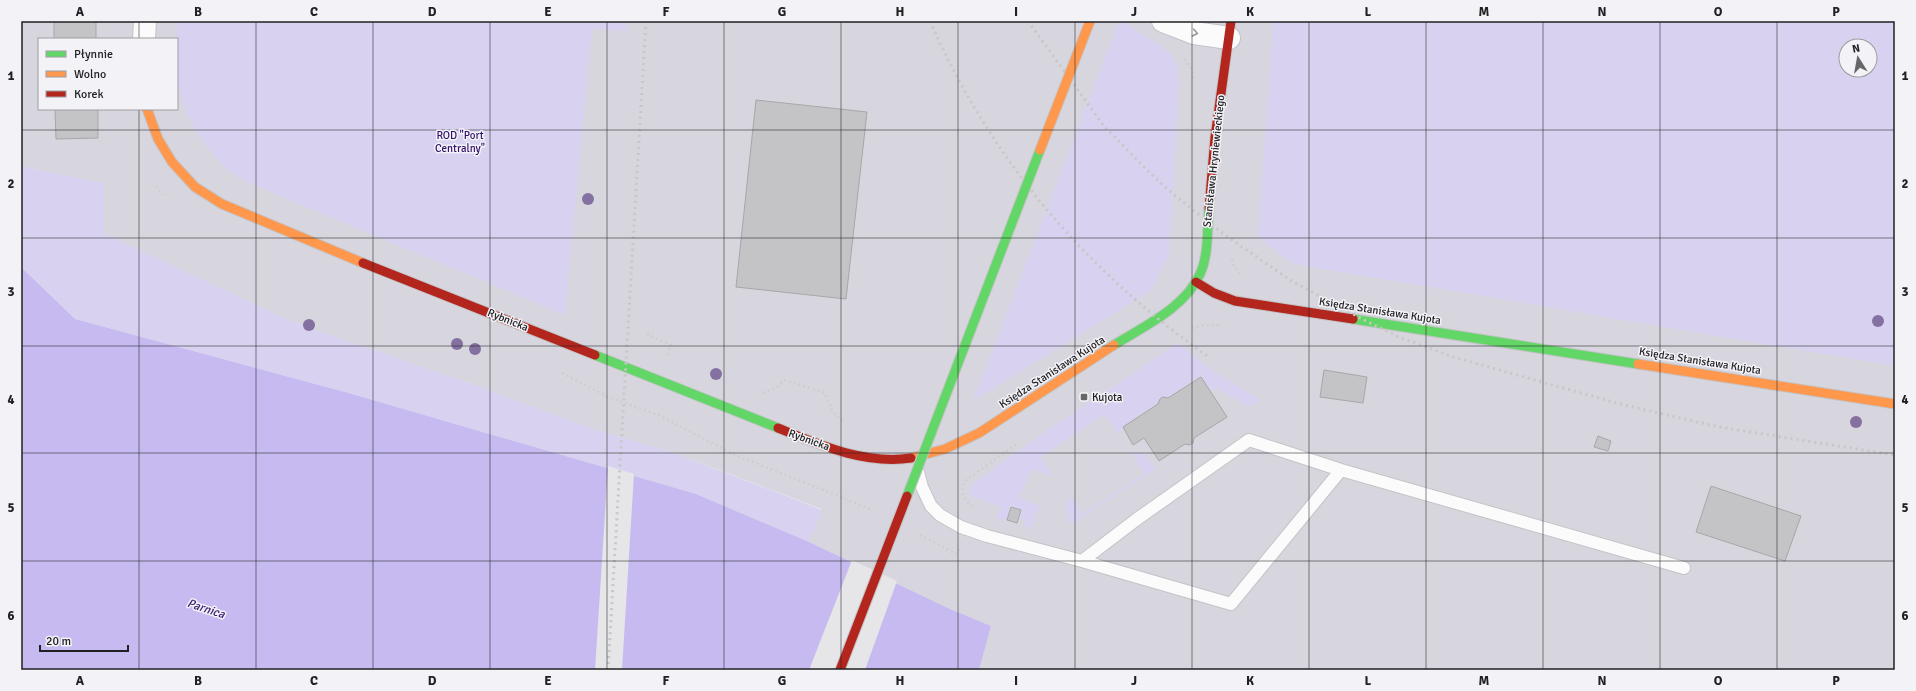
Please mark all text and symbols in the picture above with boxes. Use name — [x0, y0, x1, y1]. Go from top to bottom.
text: A — [76, 4, 85, 20]
text: B — [194, 4, 202, 20]
text: C — [310, 4, 318, 20]
text: D — [428, 4, 437, 20]
text: E — [544, 4, 552, 20]
text: F — [663, 4, 670, 20]
text: G — [778, 4, 786, 20]
text: H — [896, 4, 904, 20]
text: I — [1014, 4, 1018, 20]
text: J — [1131, 4, 1137, 20]
text: K — [1246, 4, 1254, 20]
text: L — [1365, 4, 1372, 20]
text: M — [1479, 4, 1490, 20]
text: N — [1597, 4, 1607, 20]
text: O — [1714, 4, 1723, 20]
text: P — [1832, 4, 1840, 20]
one-way arrow — [1192, 28, 1198, 36]
legend — [38, 38, 178, 110]
north arrow — [1838, 38, 1878, 78]
text: N — [1851, 42, 1861, 56]
text: Płynnie — [74, 47, 113, 62]
text: Wolno — [74, 67, 106, 82]
text: 1 — [7, 68, 15, 84]
text: 1 — [1901, 68, 1909, 84]
text: Korek — [74, 87, 103, 102]
street label: Stanisława Hryniewieckiego — [1201, 94, 1227, 228]
park label: ROD "Port Centralny" — [435, 129, 485, 155]
text: 2 — [7, 176, 15, 192]
text: 2 — [1901, 176, 1909, 192]
text: 3 — [7, 284, 15, 300]
text: 3 — [1901, 284, 1909, 300]
street label: Księdza Stanisława Kujota — [1318, 295, 1442, 327]
street label: Rybnicka — [486, 306, 531, 334]
street label: Księdza Stanisława Kujota — [997, 333, 1107, 411]
street label: Księdza Stanisława Kujota — [1638, 345, 1762, 377]
place label: Kujota — [1092, 390, 1122, 404]
text: 4 — [7, 392, 15, 408]
marker: Kujota — [1079, 392, 1089, 402]
text: 4 — [1901, 392, 1909, 408]
street label: Rybnicka — [787, 427, 832, 454]
text: 5 — [7, 500, 15, 516]
text: 5 — [1901, 500, 1909, 516]
water label: Parnica — [185, 596, 228, 622]
text: 6 — [7, 608, 15, 624]
text: 6 — [1901, 608, 1909, 624]
scale bar — [40, 627, 128, 653]
text: 20 m — [46, 634, 71, 649]
text: A — [76, 673, 85, 689]
text: B — [194, 673, 202, 689]
text: C — [310, 673, 318, 689]
text: D — [428, 673, 437, 689]
text: E — [544, 673, 552, 689]
text: F — [663, 673, 670, 689]
text: G — [778, 673, 786, 689]
text: H — [896, 673, 904, 689]
text: I — [1014, 673, 1018, 689]
text: J — [1131, 673, 1137, 689]
text: K — [1246, 673, 1254, 689]
text: L — [1365, 673, 1372, 689]
text: M — [1479, 673, 1490, 689]
text: N — [1597, 673, 1607, 689]
text: O — [1714, 673, 1723, 689]
text: P — [1832, 673, 1840, 689]

